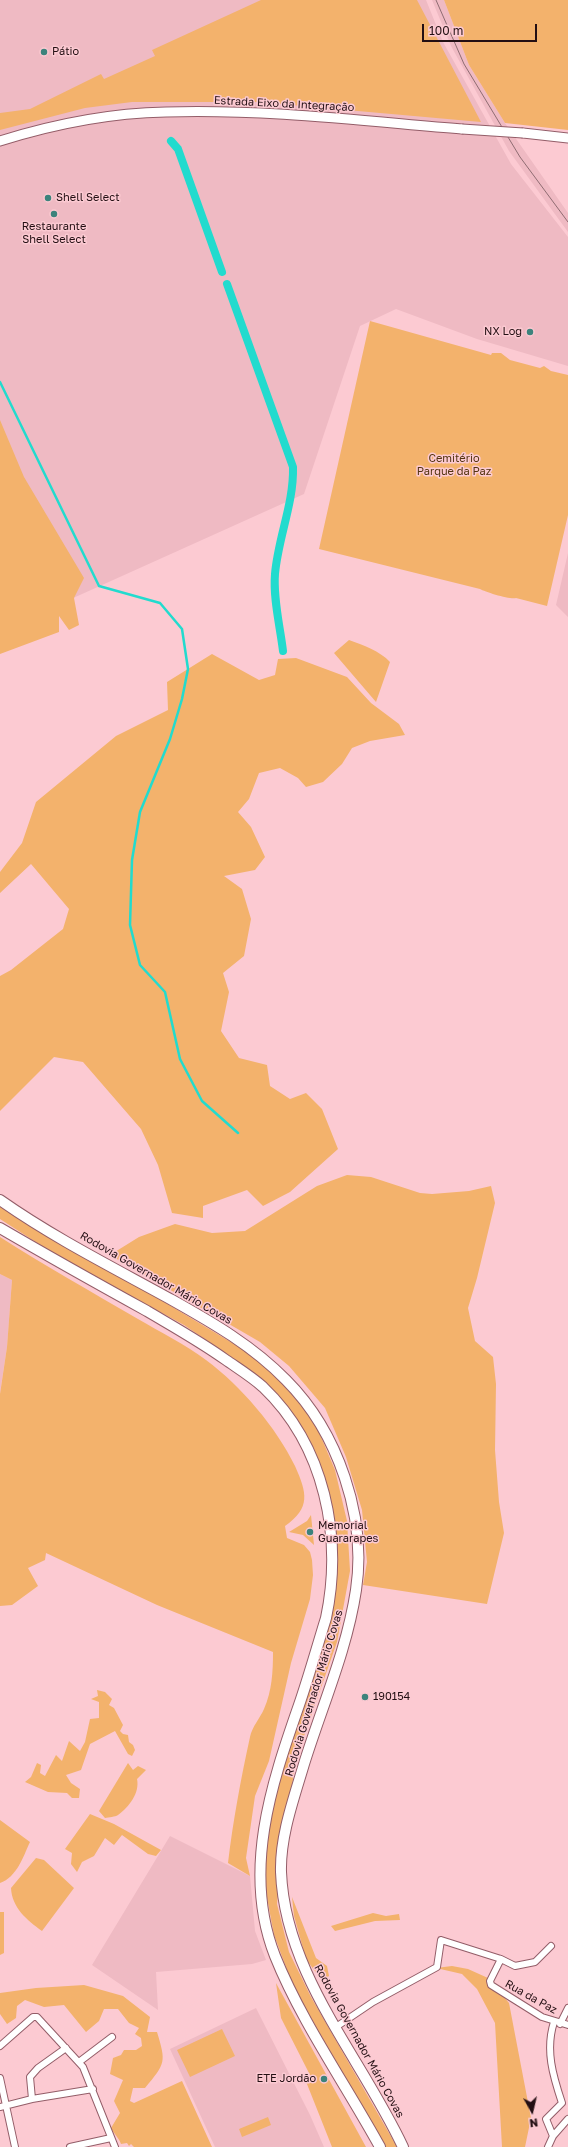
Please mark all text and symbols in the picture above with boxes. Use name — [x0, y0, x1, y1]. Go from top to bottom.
scale bar — [424, 16, 539, 42]
text: 100 m — [429, 23, 463, 38]
place label: Pátio — [52, 45, 79, 59]
marker: Pátio — [39, 47, 49, 57]
street label: Estrada Eixo da Integração — [214, 94, 354, 114]
place label: Shell Select — [56, 191, 120, 205]
marker: Shell Select — [43, 193, 53, 203]
marker: Restaurante Shell Select — [49, 209, 59, 219]
place label: Restaurante Shell Select — [22, 220, 86, 246]
place label: NX Log — [484, 325, 522, 339]
marker: NX Log — [525, 327, 535, 337]
park label: Cemitério Parque da Paz — [417, 452, 491, 478]
street label: Rodovia Governador Mário Covas — [78, 1229, 234, 1327]
place label: Memorial Guararapes — [318, 1519, 378, 1545]
marker: Memorial Guararapes — [305, 1527, 315, 1537]
street label: Rodovia Governador Mário Covas — [282, 1608, 346, 1778]
place label: 190154 — [373, 1690, 410, 1704]
marker: 190154 — [360, 1692, 370, 1702]
street label: Rodovia Governador Mário Covas — [311, 1962, 407, 2120]
street label: Rua da Paz — [503, 1977, 559, 2017]
place label: ETE Jordão — [256, 2072, 316, 2086]
marker: ETE Jordão — [319, 2074, 329, 2084]
north arrow — [512, 2091, 552, 2131]
text: N — [529, 2116, 539, 2130]

